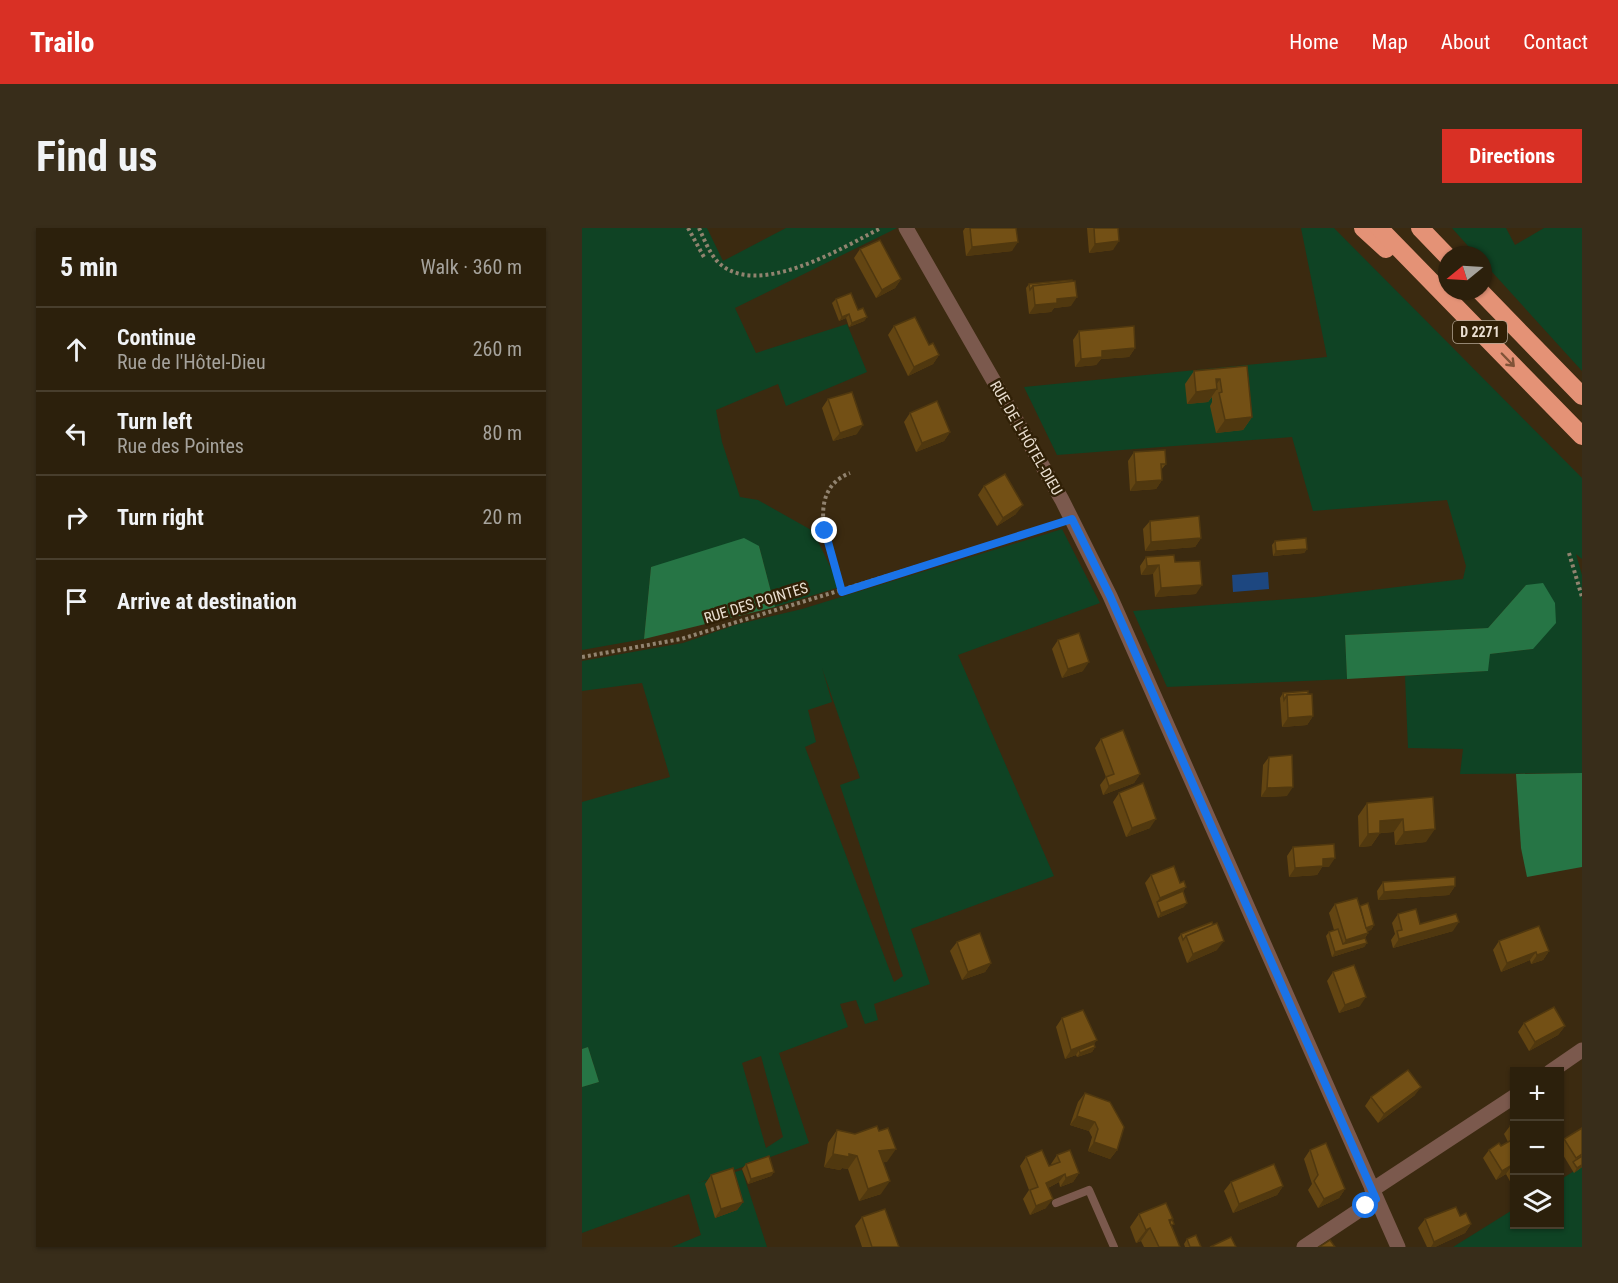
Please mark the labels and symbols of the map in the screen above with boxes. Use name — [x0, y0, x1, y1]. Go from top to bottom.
north arrow — [1438, 246, 1492, 300]
road number: D 2271 — [1453, 321, 1507, 343]
one-way arrow — [1501, 353, 1515, 368]
street label: RUE DE L'HÔTEL-DIEU — [986, 378, 1066, 498]
route end — [811, 517, 837, 543]
street label: RUE DES POINTES — [702, 579, 810, 627]
route start — [1352, 1192, 1378, 1218]

